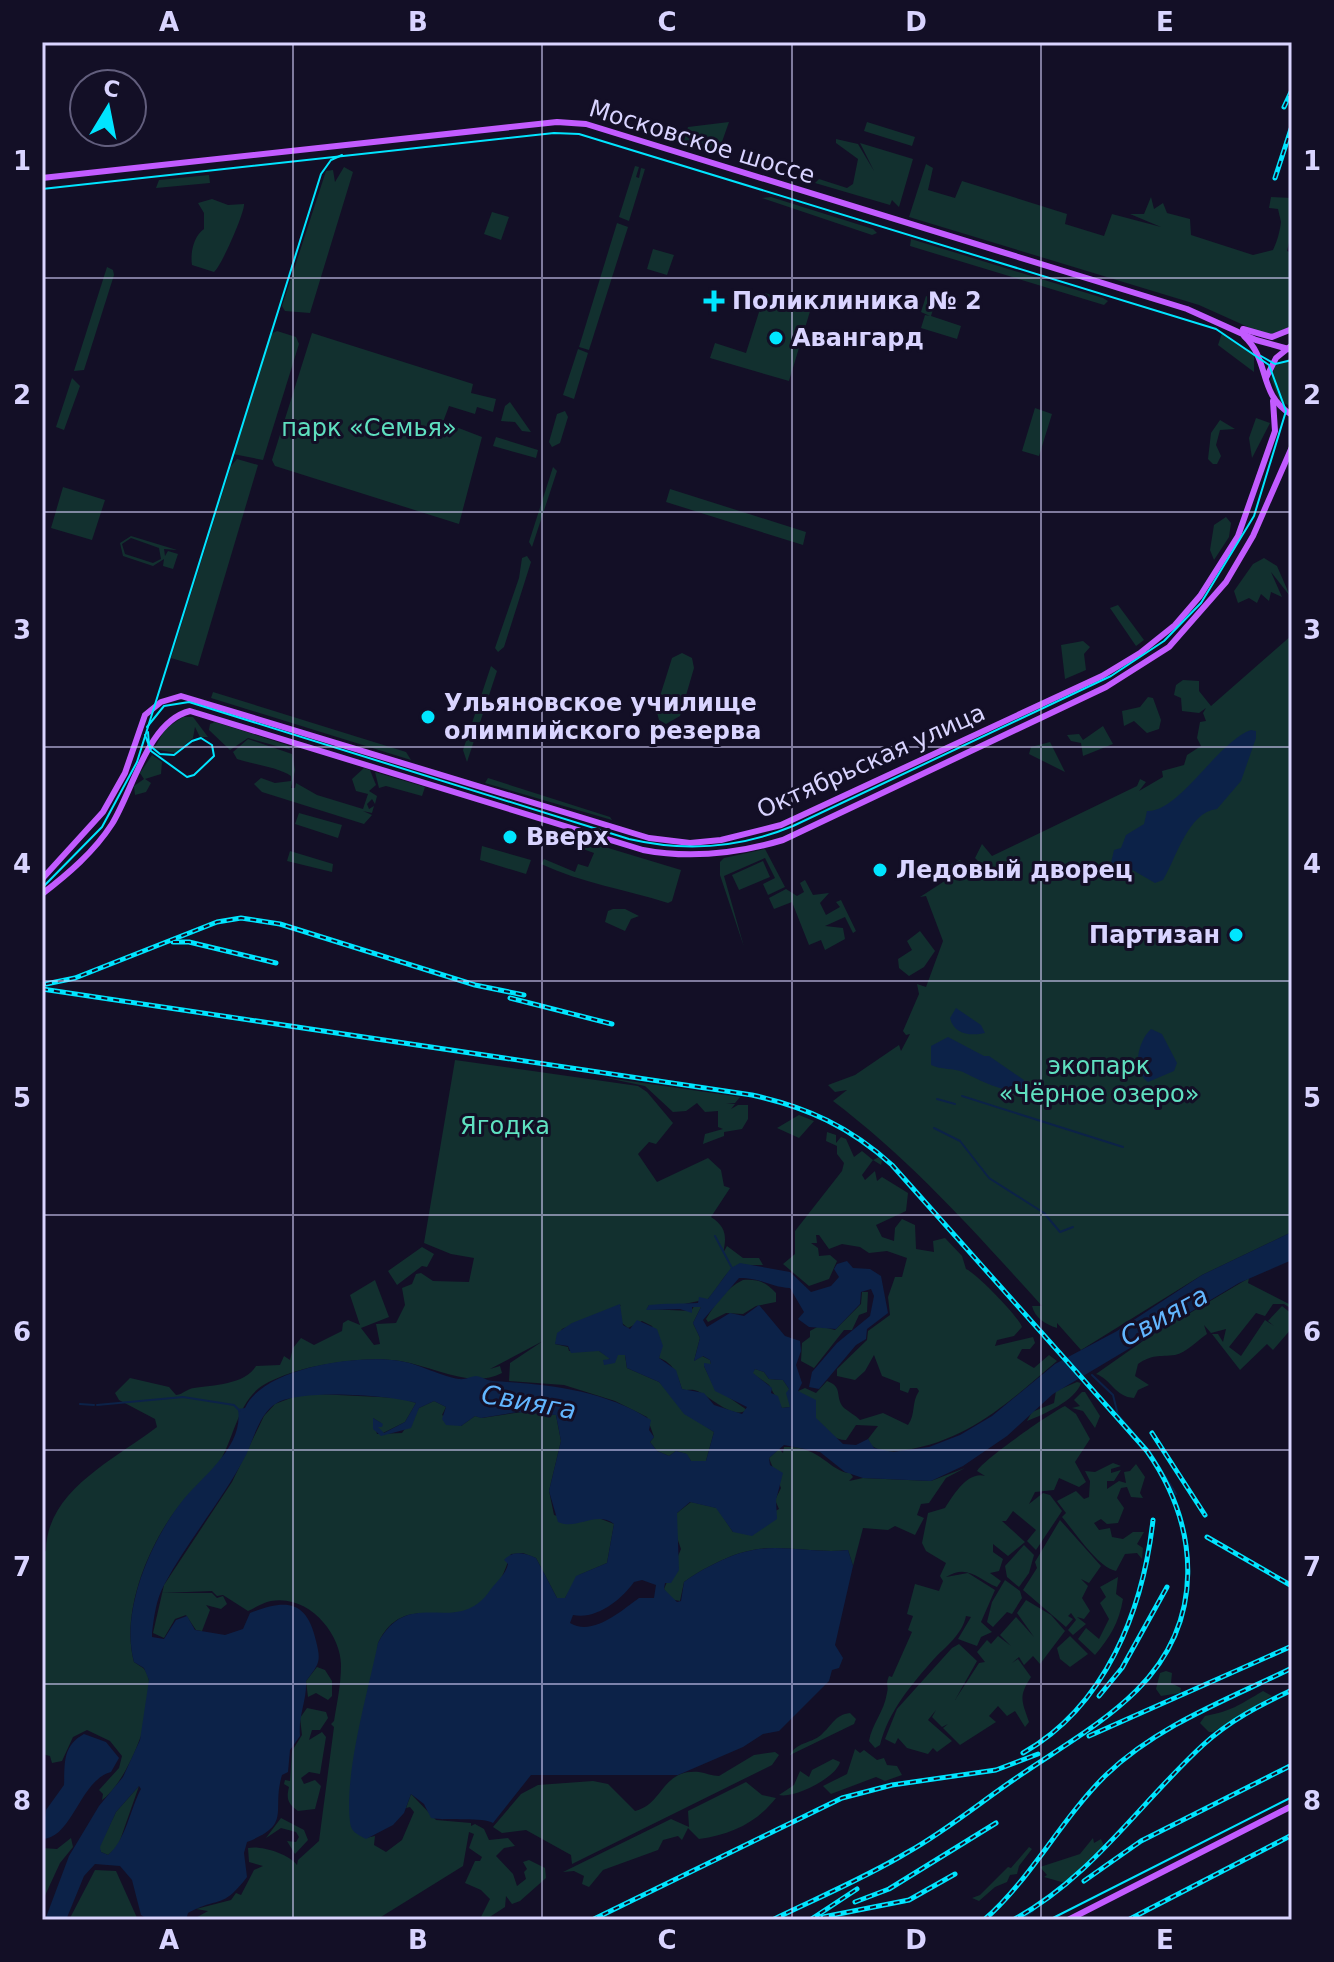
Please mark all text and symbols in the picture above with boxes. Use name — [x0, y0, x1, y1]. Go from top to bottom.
text: A — [159, 7, 179, 37]
text: B — [408, 7, 428, 37]
text: C — [657, 7, 677, 37]
text: D — [905, 7, 927, 37]
text: E — [1156, 7, 1174, 37]
north arrow — [68, 68, 148, 148]
text: С — [101, 75, 122, 103]
street label: Московское шоссе — [586, 94, 818, 190]
text: 1 — [13, 146, 31, 176]
text: 1 — [1303, 146, 1321, 176]
place label: Поликлиника № 2 — [732, 287, 982, 315]
marker: Поликлиника № 2 — [703, 290, 725, 312]
place label: Авангард — [792, 324, 924, 352]
marker: Авангард — [767, 329, 785, 347]
text: 2 — [13, 380, 31, 410]
text: 2 — [1303, 380, 1321, 410]
park label: парк «Семья» — [281, 414, 457, 442]
text: 3 — [13, 615, 31, 645]
text: 3 — [1303, 615, 1321, 645]
place label: Ульяновское училище олимпийского резерва — [444, 689, 761, 745]
street label: Октябрьская улица — [753, 698, 989, 824]
marker: Ульяновское училище олимпийского резерва — [419, 708, 437, 726]
place label: Вверх — [526, 823, 609, 851]
marker: Вверх — [501, 828, 519, 846]
text: 4 — [13, 849, 31, 879]
text: 4 — [1303, 849, 1321, 879]
place label: Ледовый дворец — [896, 856, 1132, 884]
marker: Ледовый дворец — [871, 861, 889, 879]
place label: Партизан — [1089, 921, 1220, 949]
marker: Партизан — [1227, 926, 1245, 944]
park label: экопарк «Чёрное озеро» — [999, 1052, 1199, 1108]
text: 5 — [13, 1083, 31, 1113]
text: 5 — [1303, 1083, 1321, 1113]
park label: Ягодка — [460, 1112, 550, 1140]
water label: Свияга — [1115, 1280, 1213, 1352]
text: 6 — [13, 1317, 31, 1347]
text: 6 — [1303, 1317, 1321, 1347]
water label: Свияга — [479, 1379, 579, 1425]
text: 7 — [13, 1552, 31, 1582]
text: 7 — [1303, 1552, 1321, 1582]
text: 8 — [13, 1786, 31, 1816]
text: 8 — [1303, 1786, 1321, 1816]
text: A — [159, 1925, 179, 1955]
text: B — [408, 1925, 428, 1955]
text: C — [657, 1925, 677, 1955]
text: D — [905, 1925, 927, 1955]
text: E — [1156, 1925, 1174, 1955]

